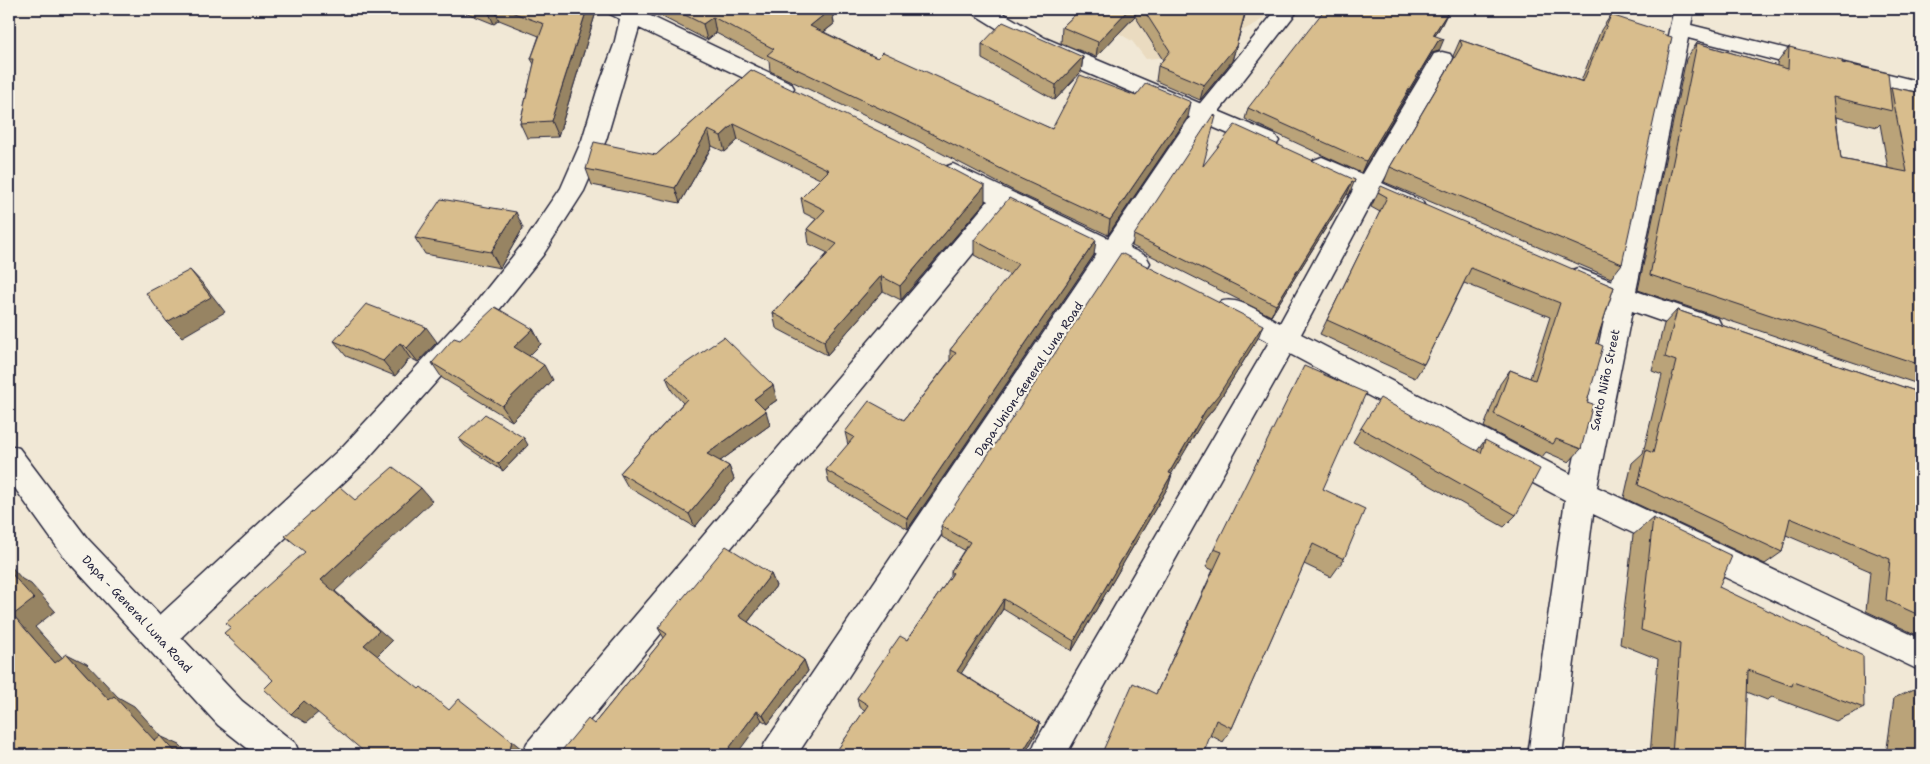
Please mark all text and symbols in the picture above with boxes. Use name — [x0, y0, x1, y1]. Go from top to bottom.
street label: Dapa-Union-General Luna Road — [971, 298, 1087, 459]
street label: Santo Niño Street — [1586, 328, 1624, 432]
street label: Dapa - General Luna Road — [78, 552, 196, 676]

